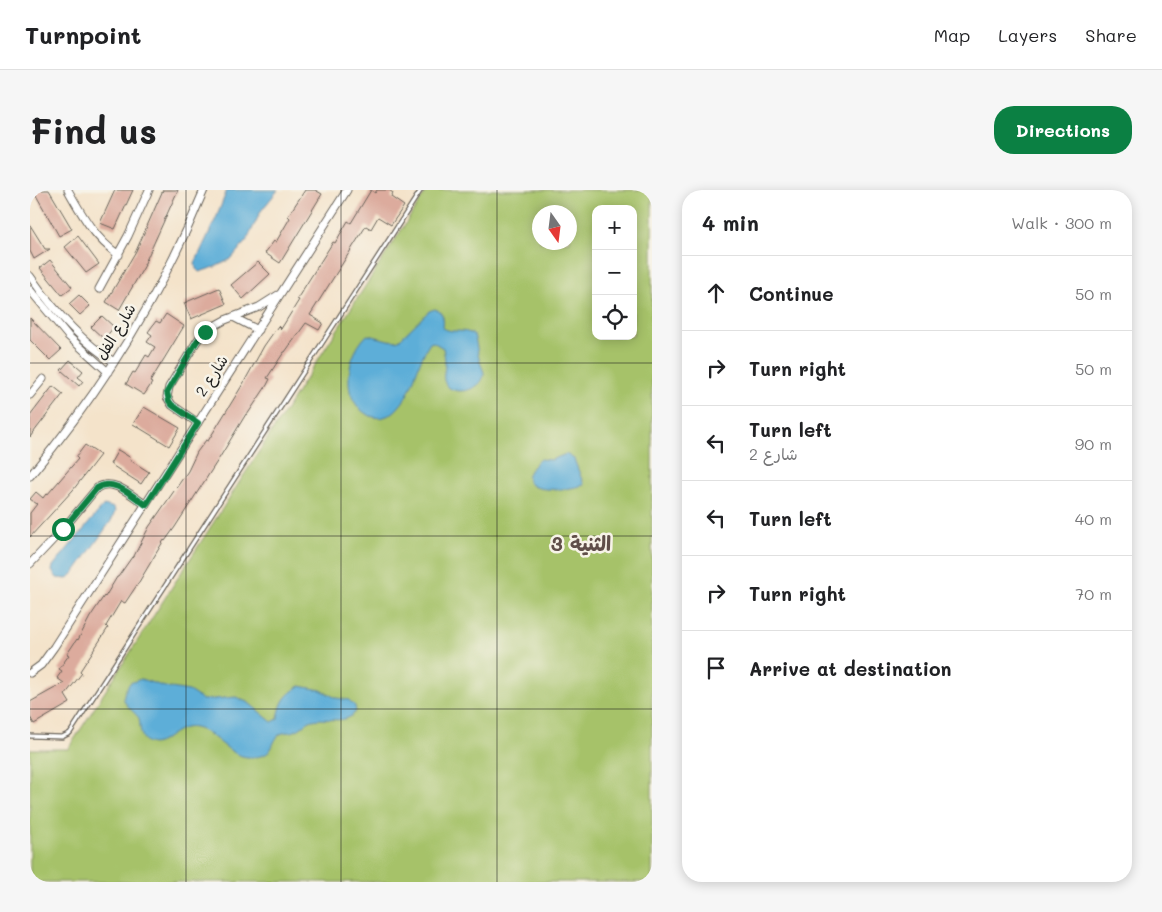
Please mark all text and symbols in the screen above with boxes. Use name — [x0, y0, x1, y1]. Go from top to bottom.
text: Turnpoint — [25, 19, 141, 50]
text: Map — [934, 23, 970, 47]
text: Layers — [998, 23, 1057, 47]
text: Share — [1085, 23, 1137, 47]
button: Directions — [994, 106, 1132, 154]
text: Find us — [30, 107, 157, 153]
north arrow — [532, 205, 577, 250]
map controls — [592, 205, 637, 340]
button: + — [592, 205, 637, 250]
text: 4 min — [702, 209, 759, 236]
text: Walk · 300 m — [1011, 212, 1112, 233]
button: − — [592, 250, 637, 295]
icon: ahead — [702, 279, 730, 307]
text: Continue — [749, 281, 834, 306]
text: 50 m — [1075, 283, 1112, 304]
button: locate — [592, 295, 637, 340]
street label: شارع الفل — [91, 300, 141, 364]
route end — [194, 321, 217, 344]
street label: شارع 2 — [190, 351, 233, 401]
icon: right — [702, 354, 730, 382]
text: Turn right — [749, 356, 846, 381]
text: 50 m — [1075, 358, 1112, 379]
text: Turn left — [749, 417, 832, 442]
icon: left — [702, 429, 730, 457]
text: 90 m — [1075, 433, 1112, 454]
text: شارع 2 — [749, 443, 798, 464]
icon: left — [702, 504, 730, 532]
text: Turn left — [749, 506, 832, 531]
text: 40 m — [1075, 508, 1112, 529]
route start — [52, 518, 75, 541]
district label: الثنية 3 — [551, 530, 611, 556]
icon: right — [702, 579, 730, 607]
text: Turn right — [749, 581, 846, 606]
text: 70 m — [1075, 583, 1112, 604]
icon: arrive — [702, 654, 730, 682]
text: Arrive at destination — [749, 656, 952, 681]

